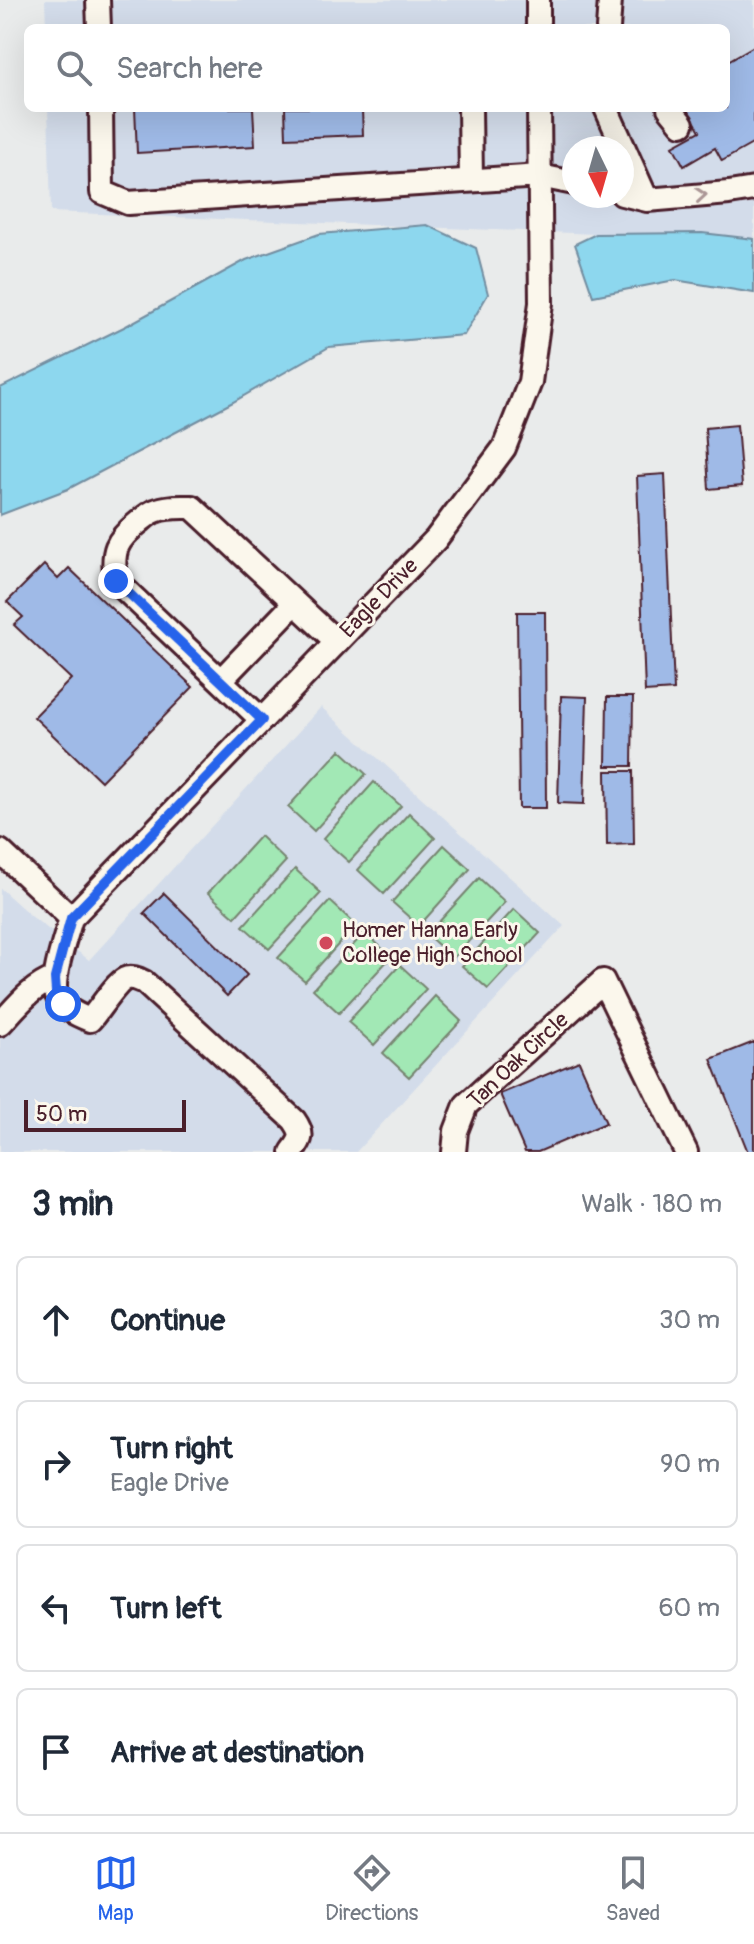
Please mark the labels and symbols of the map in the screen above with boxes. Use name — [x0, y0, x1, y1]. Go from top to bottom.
north arrow — [562, 136, 634, 208]
one-way arrow — [695, 187, 708, 204]
street label: Eagle Drive — [334, 552, 424, 644]
route end — [98, 563, 134, 599]
place label: Homer Hanna Early College High School — [342, 916, 523, 969]
marker: Homer Hanna Early College High School — [317, 934, 335, 952]
route start — [45, 986, 81, 1022]
street label: Tan Oak Circle — [461, 1006, 575, 1114]
scale bar — [24, 1096, 186, 1132]

